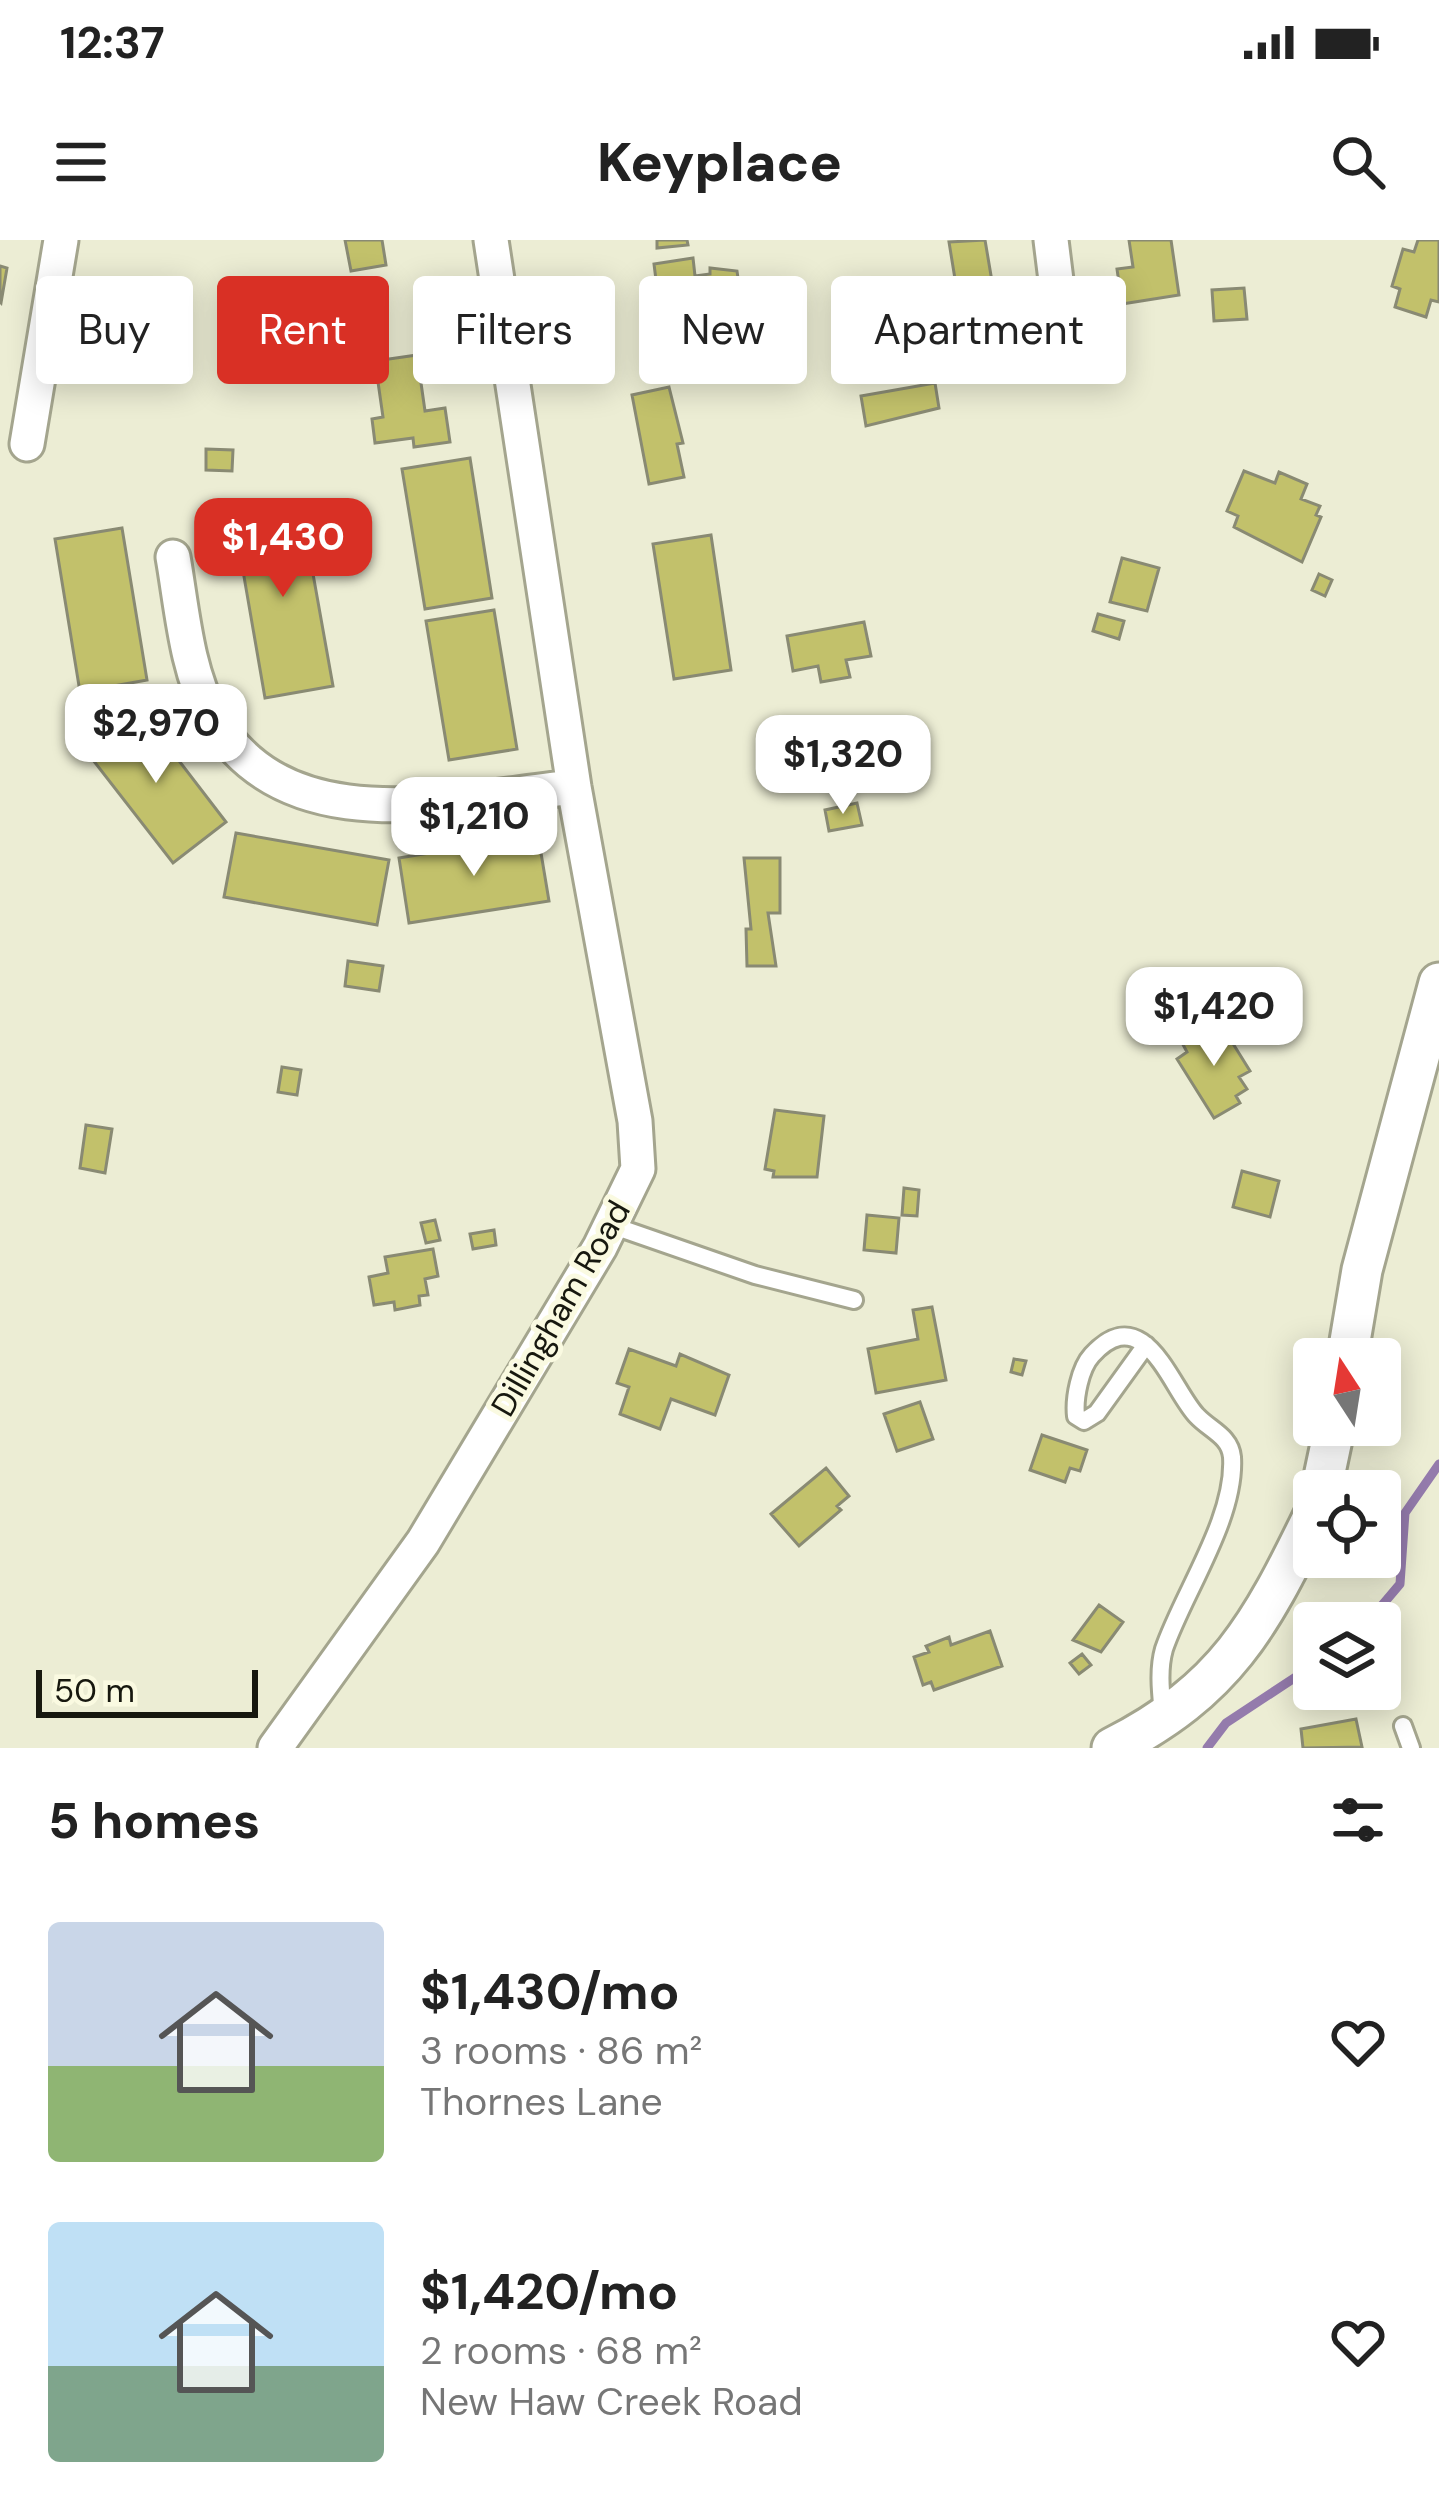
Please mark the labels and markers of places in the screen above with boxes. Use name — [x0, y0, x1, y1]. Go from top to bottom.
pin: $1,430 — [185, 498, 381, 600]
pin: $2,970 — [58, 684, 254, 786]
pin: $1,320 — [745, 715, 941, 817]
pin: $1,210 — [376, 777, 572, 879]
pin: $1,420 — [1116, 967, 1312, 1069]

